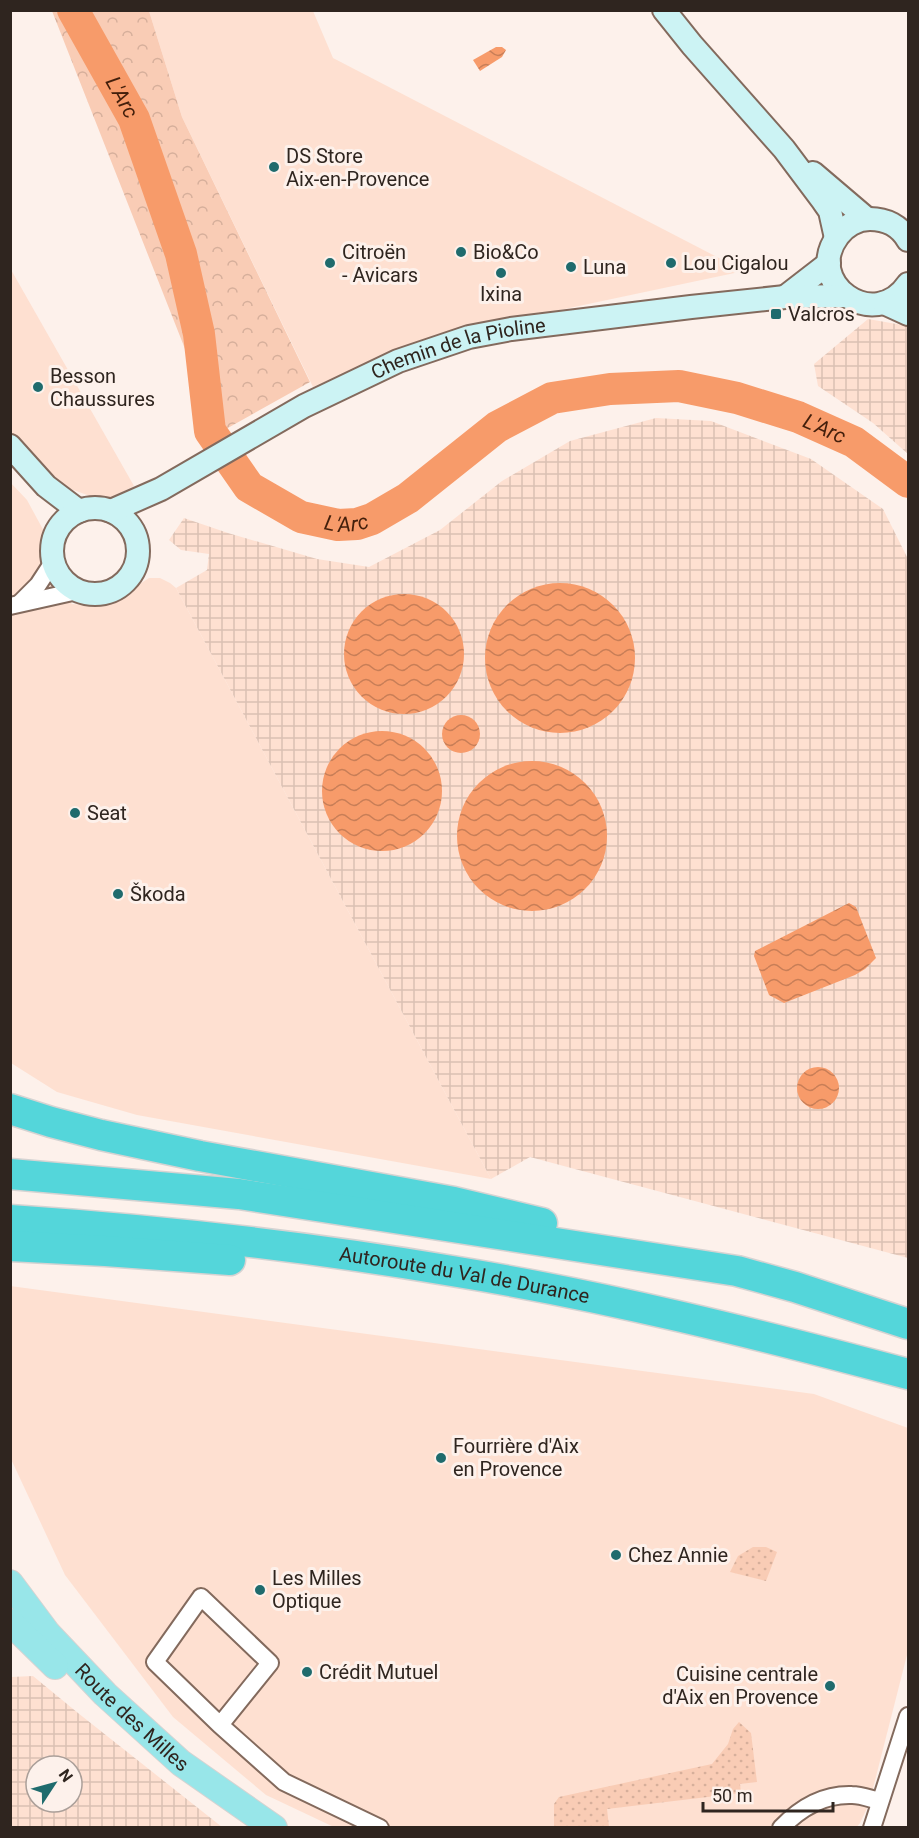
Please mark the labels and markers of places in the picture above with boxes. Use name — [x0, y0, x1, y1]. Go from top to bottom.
place label: DS Store Aix-en-Provence — [286, 144, 429, 191]
marker: DS Store Aix-en-Provence — [267, 160, 281, 174]
place label: Citroën - Avicars — [342, 240, 418, 287]
place label: Bio&Co — [473, 240, 539, 264]
marker: Bio&Co — [454, 245, 468, 259]
place label: Lou Cigalou — [683, 251, 788, 275]
place label: Luna — [583, 255, 626, 279]
marker: Citroën - Avicars — [323, 256, 337, 270]
marker: Lou Cigalou — [664, 256, 678, 270]
marker: Luna — [564, 260, 578, 274]
marker: Ixina — [494, 266, 508, 280]
place label: Ixina — [480, 282, 522, 306]
place label: Valcros — [788, 302, 855, 326]
marker: Valcros — [769, 307, 783, 321]
place label: Besson Chaussures — [50, 364, 155, 411]
marker: Besson Chaussures — [31, 380, 45, 394]
place label: Seat — [87, 801, 127, 825]
marker: Seat — [68, 806, 82, 820]
place label: Škoda — [130, 882, 186, 906]
marker: Škoda — [111, 887, 125, 901]
place label: Fourrière d'Aix en Provence — [453, 1434, 579, 1481]
marker: Fourrière d'Aix en Provence — [434, 1451, 448, 1465]
place label: Chez Annie — [628, 1543, 728, 1567]
marker: Chez Annie — [609, 1548, 623, 1562]
place label: Les Milles Optique — [272, 1566, 362, 1613]
marker: Les Milles Optique — [253, 1583, 267, 1597]
place label: Crédit Mutuel — [319, 1660, 438, 1684]
place label: Cuisine centrale d'Aix en Provence — [662, 1662, 818, 1709]
marker: Crédit Mutuel — [300, 1665, 314, 1679]
marker: Cuisine centrale d'Aix en Provence — [823, 1679, 837, 1693]

